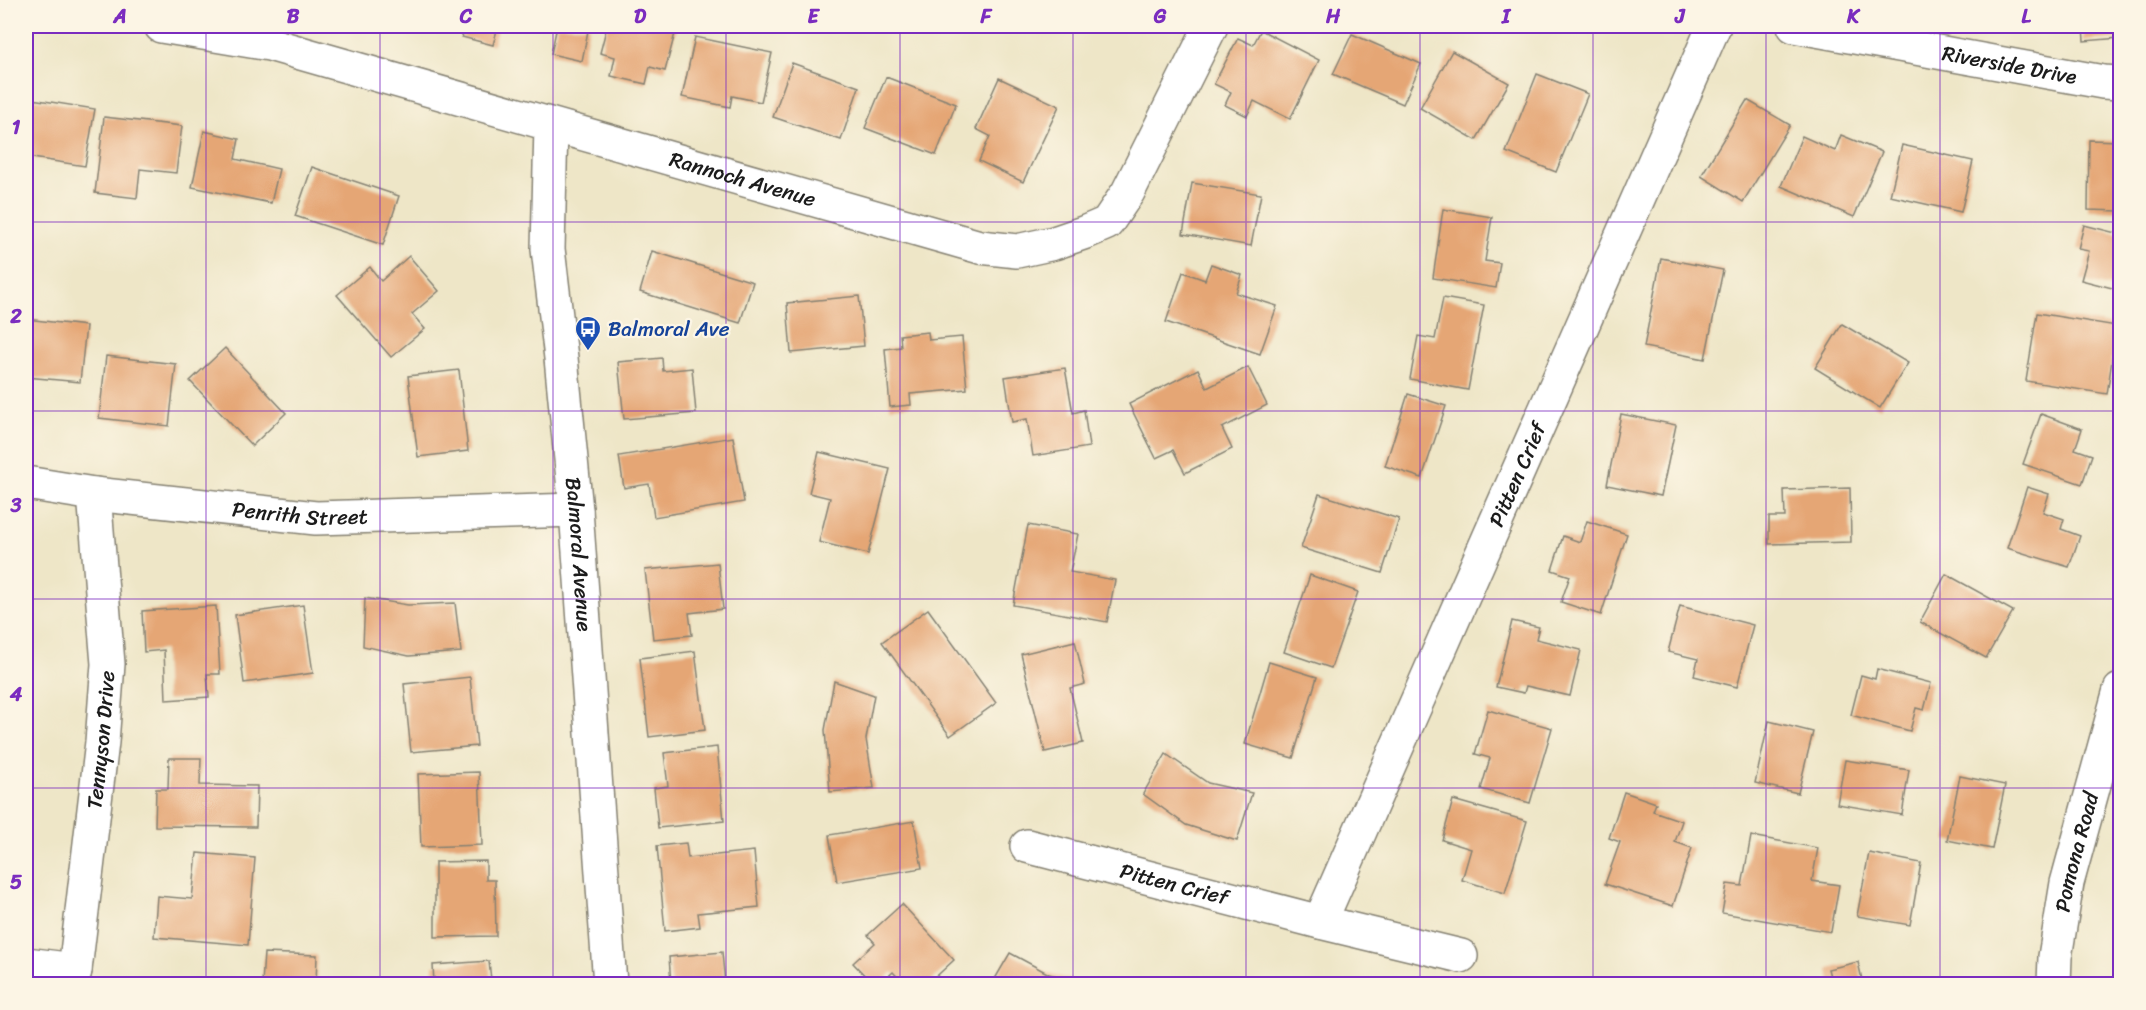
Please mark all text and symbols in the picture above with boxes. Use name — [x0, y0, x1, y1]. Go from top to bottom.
text: A — [112, 0, 127, 34]
text: B — [287, 0, 300, 34]
text: C — [459, 0, 473, 34]
text: D — [634, 0, 647, 34]
text: E — [807, 0, 820, 34]
text: F — [980, 0, 993, 34]
text: G — [1153, 0, 1167, 34]
text: H — [1325, 0, 1341, 34]
text: I — [1501, 0, 1512, 34]
text: J — [1674, 0, 1686, 34]
text: K — [1846, 0, 1861, 34]
text: L — [2021, 0, 2031, 34]
street label: Riverside Drive — [1939, 34, 2080, 96]
text: 1 — [12, 110, 21, 145]
street label: Rannoch Avenue — [665, 140, 820, 218]
text: 2 — [9, 299, 22, 334]
place label: Balmoral Ave — [608, 310, 730, 348]
bus stop icon: Balmoral Ave — [573, 314, 603, 352]
street label: Pitten Crief — [1478, 414, 1558, 533]
street label: Balmoral Avenue — [554, 476, 604, 633]
text: 3 — [10, 488, 22, 523]
street label: Penrith Street — [230, 490, 368, 537]
street label: Tennyson Drive — [75, 669, 126, 811]
text: 4 — [9, 677, 23, 712]
street label: Pomona Road — [2044, 786, 2111, 915]
street label: Pitten Crief — [1116, 852, 1234, 917]
text: 5 — [10, 865, 22, 900]

